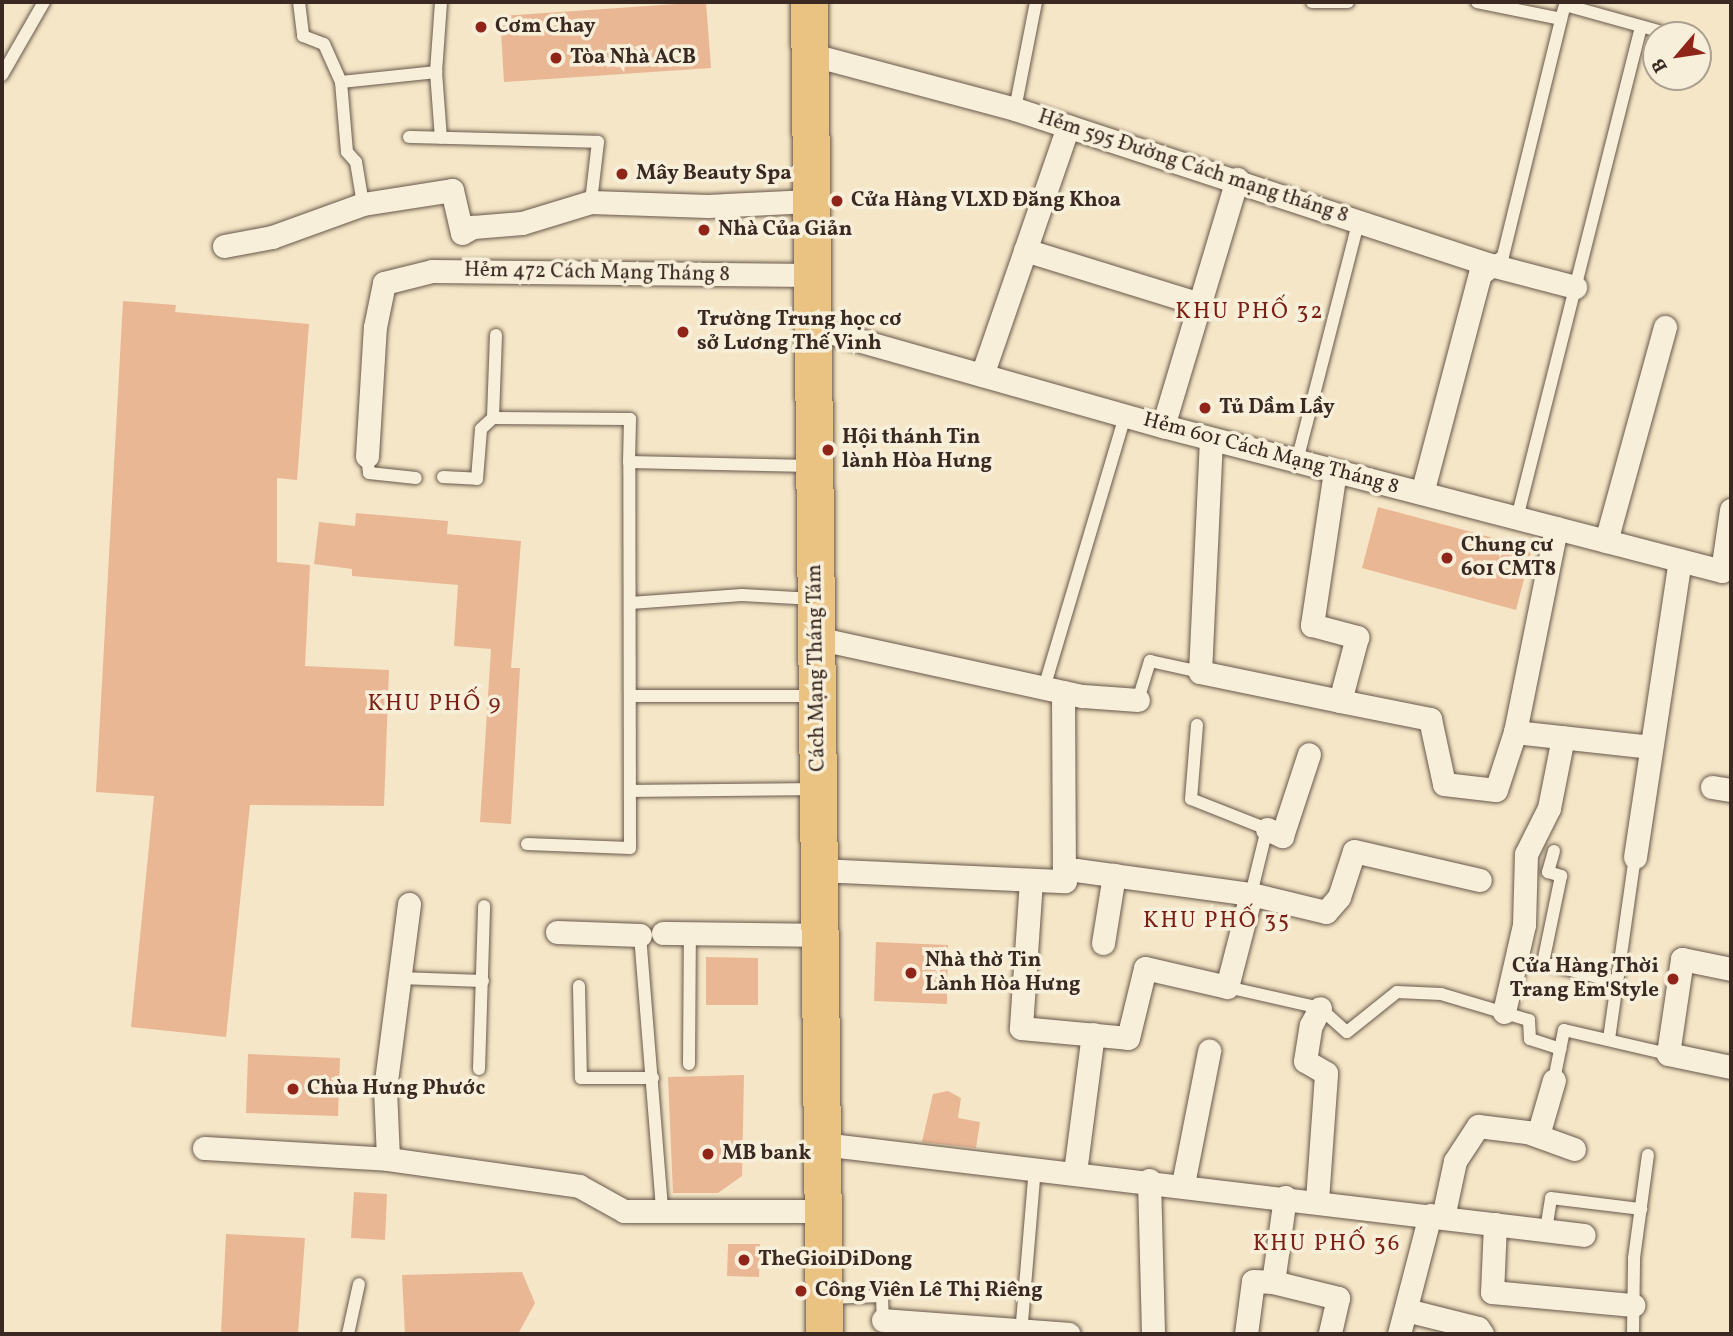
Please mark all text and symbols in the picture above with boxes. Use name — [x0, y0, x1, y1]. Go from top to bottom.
place label: Cơm Chay — [495, 14, 596, 40]
marker: Cơm Chay — [473, 19, 489, 35]
north arrow — [1642, 21, 1712, 91]
place label: Tòa Nhà ACB — [570, 45, 696, 71]
marker: Tòa Nhà ACB — [548, 50, 564, 66]
text: B — [1646, 53, 1675, 77]
street label: Hẻm 595 Đường Cách mạng tháng 8 — [1035, 105, 1351, 229]
place label: Mây Beauty Spa — [636, 161, 792, 187]
marker: Mây Beauty Spa — [614, 166, 630, 182]
place label: Cửa Hàng VLXD Đăng Khoa — [851, 188, 1122, 214]
marker: Cửa Hàng VLXD Đăng Khoa — [829, 193, 845, 209]
place label: Nhà Của Giản — [718, 217, 852, 243]
marker: Nhà Của Giản — [696, 222, 712, 238]
street label: Hẻm 472 Cách Mạng Tháng 8 — [464, 258, 730, 288]
district label: KHU PHỐ 32 — [1177, 298, 1323, 326]
place label: Trường Trung học cơ sở Lương Thế Vinh — [697, 307, 902, 357]
marker: Trường Trung học cơ sở Lương Thế Vinh — [675, 324, 691, 340]
place label: Tủ Dầm Lầy — [1219, 395, 1335, 421]
marker: Tủ Dầm Lầy — [1197, 400, 1213, 416]
street label: Hẻm 601 Cách Mạng Tháng 8 — [1140, 408, 1402, 500]
place label: Hội thánh Tin lành Hòa Hưng — [842, 425, 992, 475]
marker: Hội thánh Tin lành Hòa Hưng — [820, 442, 836, 458]
place label: Chung cư 601 CMT8 — [1461, 533, 1556, 583]
marker: Chung cư 601 CMT8 — [1439, 550, 1455, 566]
street label: Cách Mạng Tháng Tám — [803, 563, 831, 773]
district label: KHU PHỐ 9 — [369, 690, 501, 718]
district label: KHU PHỐ 35 — [1144, 907, 1290, 935]
place label: Nhà thờ Tin Lành Hòa Hưng — [925, 948, 1081, 998]
place label: Cửa Hàng Thời Trang Em'Style — [1510, 954, 1659, 1004]
marker: Nhà thờ Tin Lành Hòa Hưng — [903, 965, 919, 981]
marker: Cửa Hàng Thời Trang Em'Style — [1665, 971, 1681, 987]
place label: Chùa Hưng Phước — [307, 1076, 485, 1102]
marker: Chùa Hưng Phước — [285, 1081, 301, 1097]
place label: MB bank — [722, 1141, 811, 1167]
marker: MB bank — [700, 1146, 716, 1162]
district label: KHU PHỐ 36 — [1254, 1230, 1400, 1258]
place label: TheGioiDiDong — [758, 1247, 912, 1273]
marker: TheGioiDiDong — [736, 1252, 752, 1268]
place label: Công Viên Lê Thị Riêng — [815, 1278, 1044, 1304]
marker: Công Viên Lê Thị Riêng — [793, 1283, 809, 1299]

